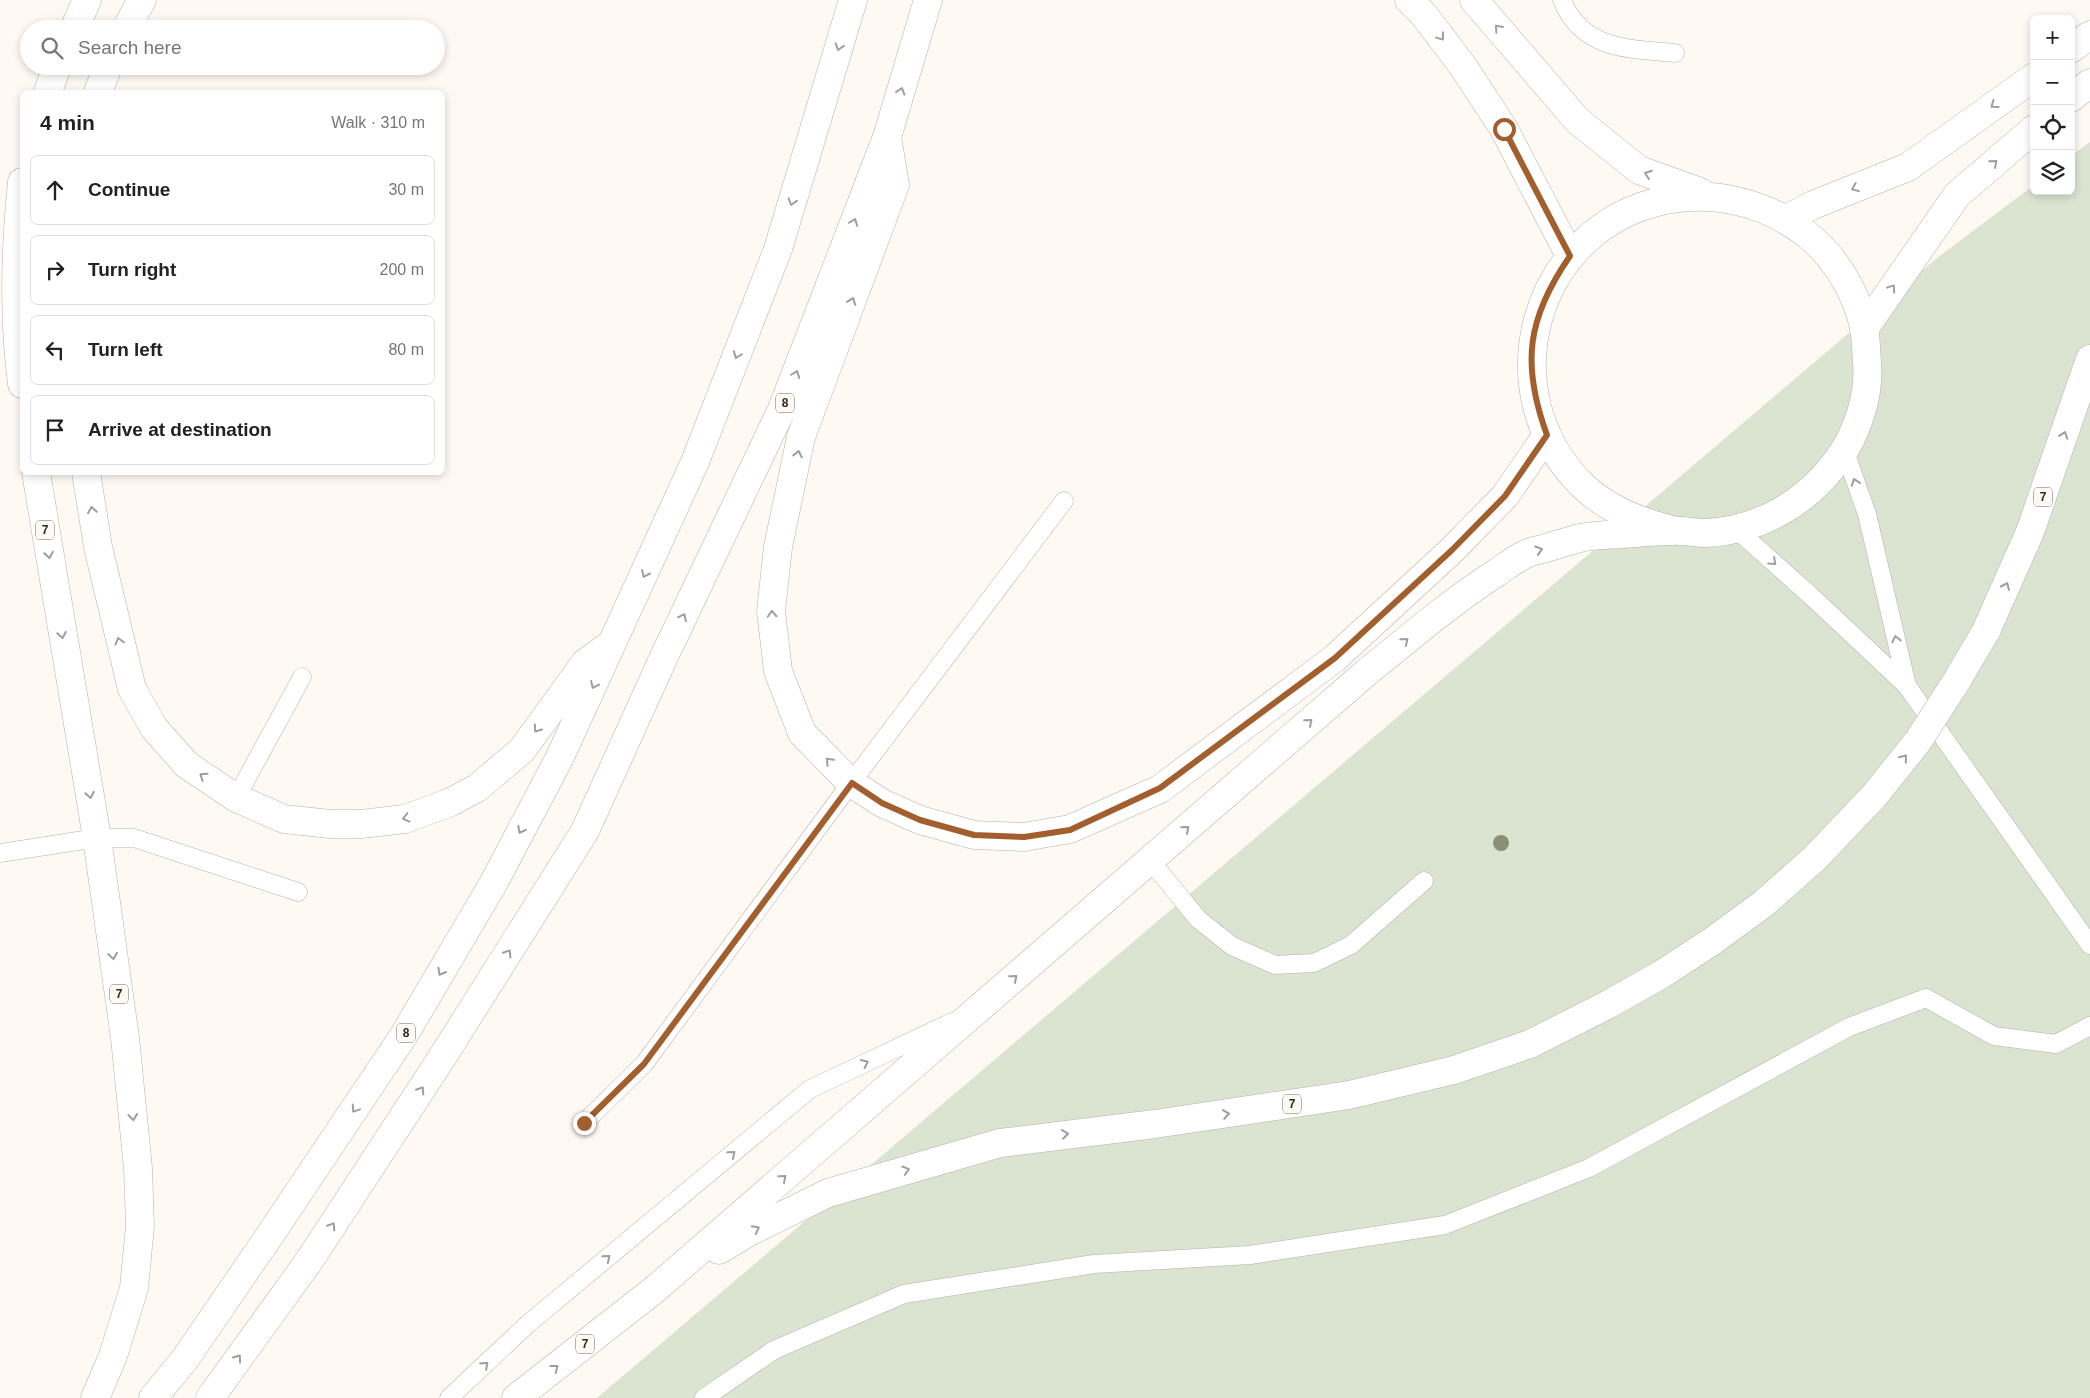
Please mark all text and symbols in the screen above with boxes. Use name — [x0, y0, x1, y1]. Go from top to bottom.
map controls — [2030, 15, 2075, 195]
button: + — [2030, 15, 2075, 60]
search box — [20, 20, 445, 75]
one-way arrow — [1495, 24, 1504, 33]
one-way arrow — [1435, 31, 1444, 41]
icon: search — [38, 34, 66, 62]
text: Search here — [78, 37, 182, 58]
one-way arrow — [835, 42, 845, 50]
button: − — [2030, 60, 2075, 105]
one-way arrow — [896, 87, 906, 95]
one-way arrow — [1990, 99, 2000, 108]
button: locate — [2030, 105, 2075, 150]
text: 4 min — [40, 111, 95, 134]
text: Walk · 310 m — [331, 114, 425, 131]
route start — [1493, 118, 1516, 141]
button: layers — [2030, 150, 2075, 195]
one-way arrow — [1989, 160, 1998, 169]
one-way arrow — [1644, 170, 1653, 180]
icon: ahead — [41, 176, 69, 204]
text: Continue — [88, 179, 170, 200]
text: 30 m — [388, 181, 424, 198]
one-way arrow — [1851, 182, 1860, 192]
one-way arrow — [788, 198, 798, 206]
one-way arrow — [848, 218, 858, 227]
icon: right — [41, 256, 69, 284]
text: Turn right — [88, 259, 176, 280]
text: 200 m — [380, 261, 424, 278]
one-way arrow — [1886, 284, 1895, 294]
one-way arrow — [846, 297, 856, 306]
icon: left — [41, 336, 69, 364]
text: Turn left — [88, 339, 163, 360]
text: 80 m — [388, 341, 424, 358]
one-way arrow — [733, 350, 743, 359]
one-way arrow — [790, 370, 800, 379]
road number: 8 — [776, 393, 794, 412]
icon: arrive — [41, 416, 69, 444]
text: Arrive at destination — [88, 419, 272, 440]
one-way arrow — [2058, 431, 2068, 440]
one-way arrow — [792, 450, 803, 458]
one-way arrow — [1851, 478, 1861, 486]
road number: 7 — [2034, 488, 2052, 507]
one-way arrow — [87, 505, 97, 514]
road number: 7 — [36, 520, 54, 540]
one-way arrow — [1534, 546, 1542, 556]
one-way arrow — [44, 551, 54, 560]
one-way arrow — [1767, 556, 1776, 565]
one-way arrow — [640, 569, 651, 578]
one-way arrow — [2000, 582, 2010, 591]
one-way arrow — [767, 610, 777, 618]
one-way arrow — [677, 613, 687, 622]
one-way arrow — [57, 631, 67, 639]
one-way arrow — [1891, 634, 1902, 643]
one-way arrow — [115, 638, 125, 646]
one-way arrow — [1399, 639, 1408, 647]
one-way arrow — [590, 680, 600, 689]
one-way arrow — [1304, 719, 1313, 728]
one-way arrow — [534, 723, 543, 733]
one-way arrow — [1899, 754, 1908, 763]
one-way arrow — [826, 757, 835, 766]
one-way arrow — [199, 773, 208, 782]
one-way arrow — [84, 791, 94, 800]
one-way arrow — [401, 812, 410, 823]
one-way arrow — [517, 825, 527, 834]
one-way arrow — [1181, 825, 1190, 834]
one-way arrow — [502, 949, 512, 958]
one-way arrow — [108, 952, 118, 960]
one-way arrow — [438, 966, 448, 975]
one-way arrow — [1008, 975, 1017, 983]
road number: 7 — [110, 984, 128, 1004]
road number: 8 — [397, 1024, 415, 1042]
one-way arrow — [860, 1059, 869, 1069]
one-way arrow — [415, 1086, 424, 1096]
road number: 7 — [1283, 1094, 1301, 1114]
one-way arrow — [352, 1103, 361, 1113]
one-way arrow — [1221, 1109, 1230, 1119]
route end — [573, 1112, 596, 1135]
one-way arrow — [127, 1113, 138, 1121]
one-way arrow — [1061, 1129, 1069, 1140]
one-way arrow — [726, 1151, 735, 1160]
one-way arrow — [902, 1165, 910, 1175]
one-way arrow — [778, 1174, 787, 1183]
one-way arrow — [326, 1222, 335, 1232]
one-way arrow — [751, 1225, 760, 1235]
one-way arrow — [601, 1255, 610, 1264]
road number: 7 — [576, 1335, 594, 1354]
one-way arrow — [232, 1355, 241, 1364]
one-way arrow — [479, 1362, 488, 1371]
one-way arrow — [549, 1365, 558, 1373]

